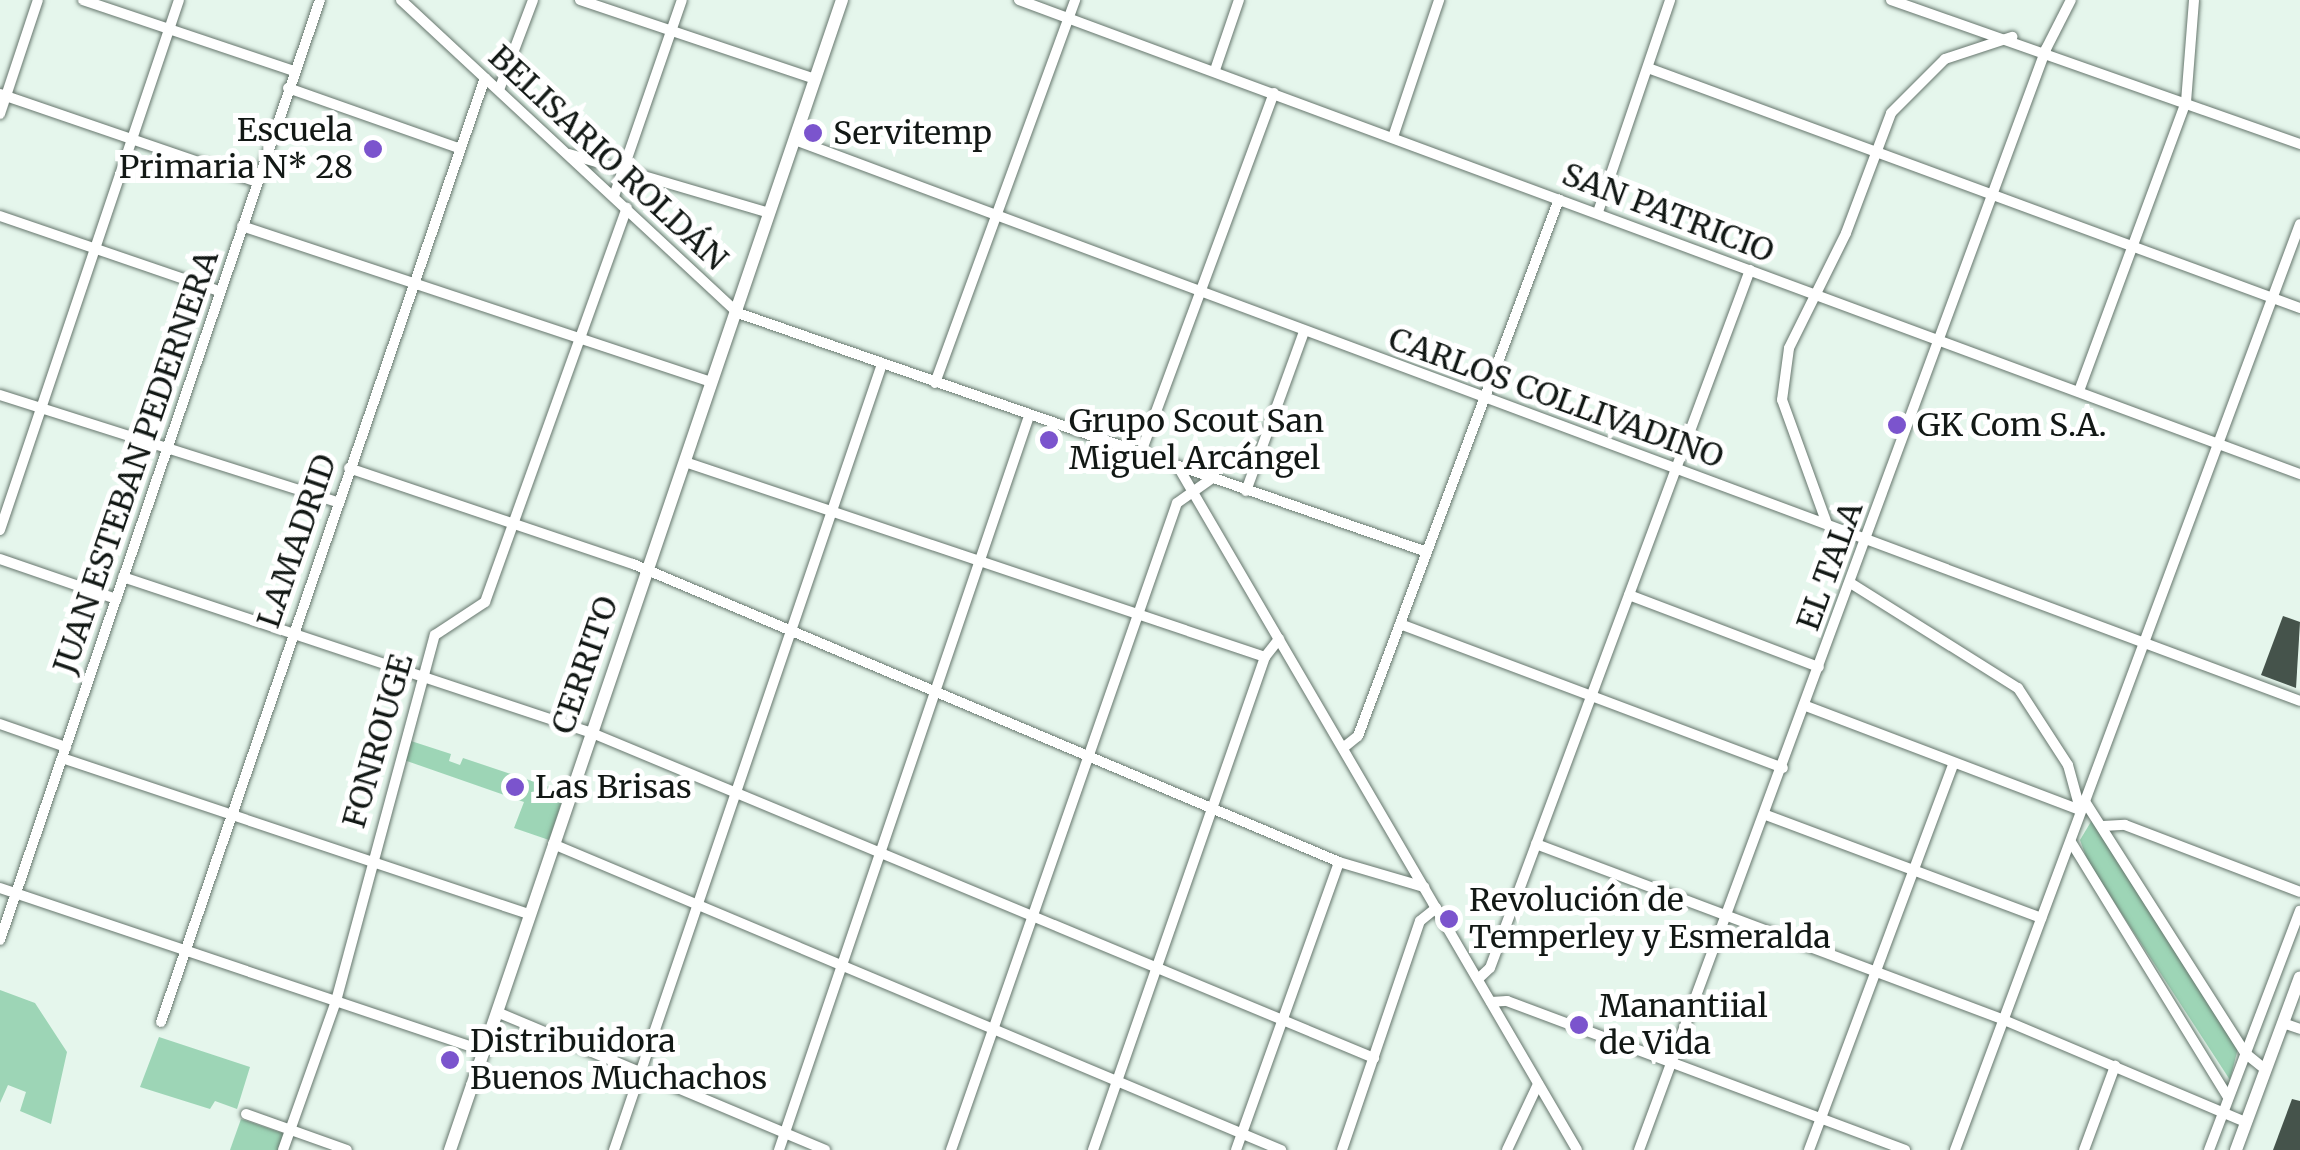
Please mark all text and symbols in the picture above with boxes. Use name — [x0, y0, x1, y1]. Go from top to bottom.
street label: BELISARIO ROLDÁN — [481, 38, 735, 278]
place label: Escuela Primaria N* 28 — [119, 112, 353, 187]
place label: Servitemp — [833, 114, 992, 152]
marker: Servitemp — [802, 122, 824, 144]
marker: Escuela Primaria N* 28 — [362, 138, 384, 160]
street label: SAN PATRICIO — [1557, 155, 1779, 271]
street label: JUAN ESTEBAN PEDERNERA — [45, 245, 227, 679]
street label: CARLOS COLLIVADINO — [1383, 320, 1729, 476]
place label: Grupo Scout San Miguel Arcángel — [1069, 403, 1324, 478]
place label: GK Com S.A. — [1917, 406, 2107, 444]
marker: GK Com S.A. — [1886, 414, 1908, 436]
marker: Grupo Scout San Miguel Arcángel — [1038, 429, 1060, 451]
street label: LAMADRID — [249, 449, 345, 633]
street label: EL TALA — [1789, 496, 1871, 636]
street label: CERRITO — [544, 591, 626, 739]
street label: FONROUGE — [335, 650, 421, 832]
place label: Las Brisas — [535, 768, 692, 806]
marker: Las Brisas — [504, 776, 526, 798]
place label: Revolución de Temperley y Esmeralda — [1469, 882, 1831, 957]
marker: Revolución de Temperley y Esmeralda — [1438, 908, 1460, 930]
place label: Manantiial de Vida — [1599, 988, 1768, 1063]
marker: Manantiial de Vida — [1568, 1014, 1590, 1036]
place label: Distribuidora Buenos Muchachos — [470, 1023, 767, 1098]
marker: Distribuidora Buenos Muchachos — [439, 1049, 461, 1071]

